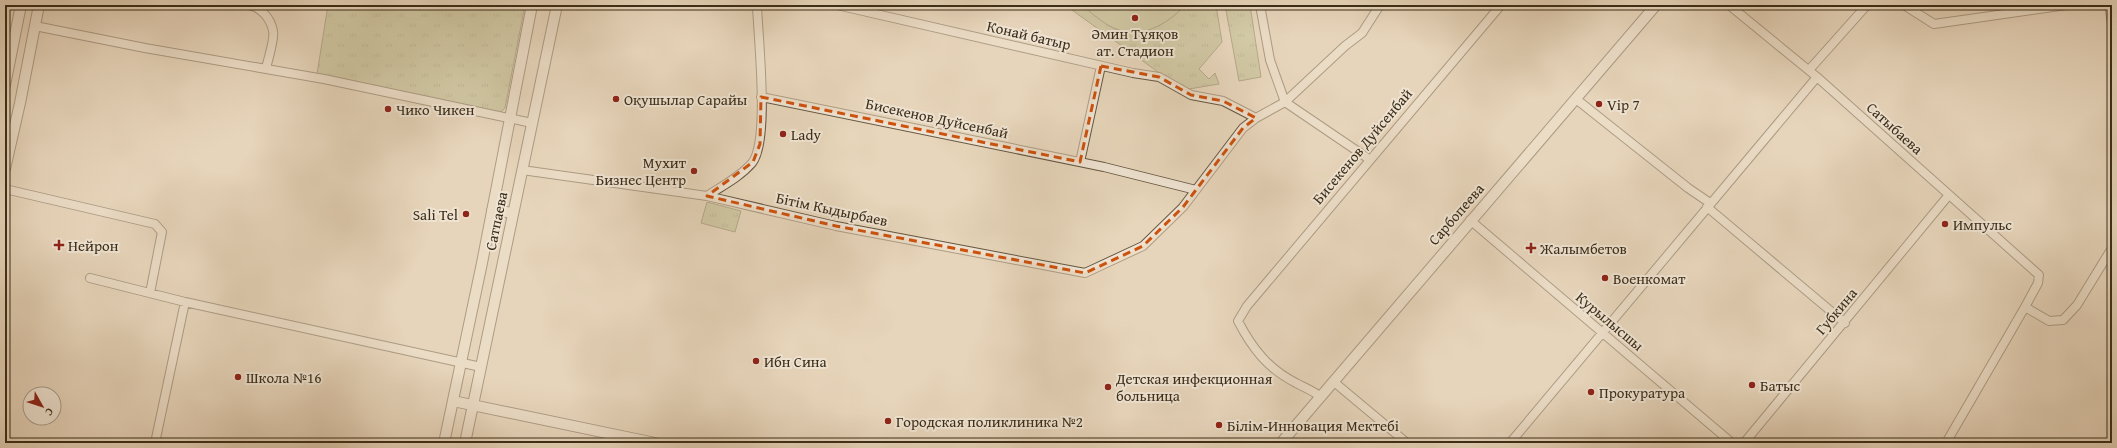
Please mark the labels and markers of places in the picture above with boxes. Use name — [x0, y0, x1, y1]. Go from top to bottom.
marker: Әмин Тұяқов ат. Стадион — [1130, 13, 1140, 23]
place label: Әмин Тұяқов ат. Стадион — [1092, 23, 1178, 61]
place label: Оқушылар Сарайы — [624, 89, 748, 110]
marker: Оқушылар Сарайы — [611, 94, 621, 104]
place label: Vip 7 — [1607, 94, 1640, 115]
place label: Чико Чикен — [396, 99, 475, 120]
marker: Vip 7 — [1594, 99, 1604, 109]
marker: Чико Чикен — [383, 104, 393, 114]
place label: Lady — [791, 124, 821, 145]
marker: Lady — [778, 129, 788, 139]
place label: Мухит Бизнес Центр — [596, 152, 687, 190]
marker: Мухит Бизнес Центр — [689, 166, 699, 176]
place label: Sali Tel — [413, 204, 458, 225]
marker: Sali Tel — [461, 209, 471, 219]
place label: Импульс — [1953, 214, 2012, 235]
marker: Импульс — [1940, 219, 1950, 229]
place label: Нейрон — [68, 235, 119, 256]
place label: Жалымбетов — [1539, 238, 1627, 259]
marker: Нейрон — [53, 239, 65, 251]
marker: Жалымбетов — [1525, 242, 1537, 254]
place label: Военкомат — [1613, 268, 1686, 289]
marker: Военкомат — [1600, 273, 1610, 283]
place label: Ибн Сина — [764, 351, 828, 372]
marker: Ибн Сина — [751, 356, 761, 366]
place label: Школа №16 — [246, 367, 321, 388]
place label: Детская инфекционная больница — [1115, 368, 1273, 406]
marker: Школа №16 — [233, 372, 243, 382]
place label: Батыс — [1760, 375, 1800, 396]
marker: Батыс — [1747, 380, 1757, 390]
marker: Детская инфекционная больница — [1103, 382, 1113, 392]
place label: Прокуратура — [1599, 382, 1686, 403]
marker: Прокуратура — [1586, 387, 1596, 397]
place label: Городская поликлиника №2 — [896, 411, 1083, 432]
place label: Білім-Инновация Мектебі — [1227, 415, 1399, 436]
marker: Городская поликлиника №2 — [883, 416, 893, 426]
marker: Білім-Инновация Мектебі — [1214, 420, 1224, 430]

